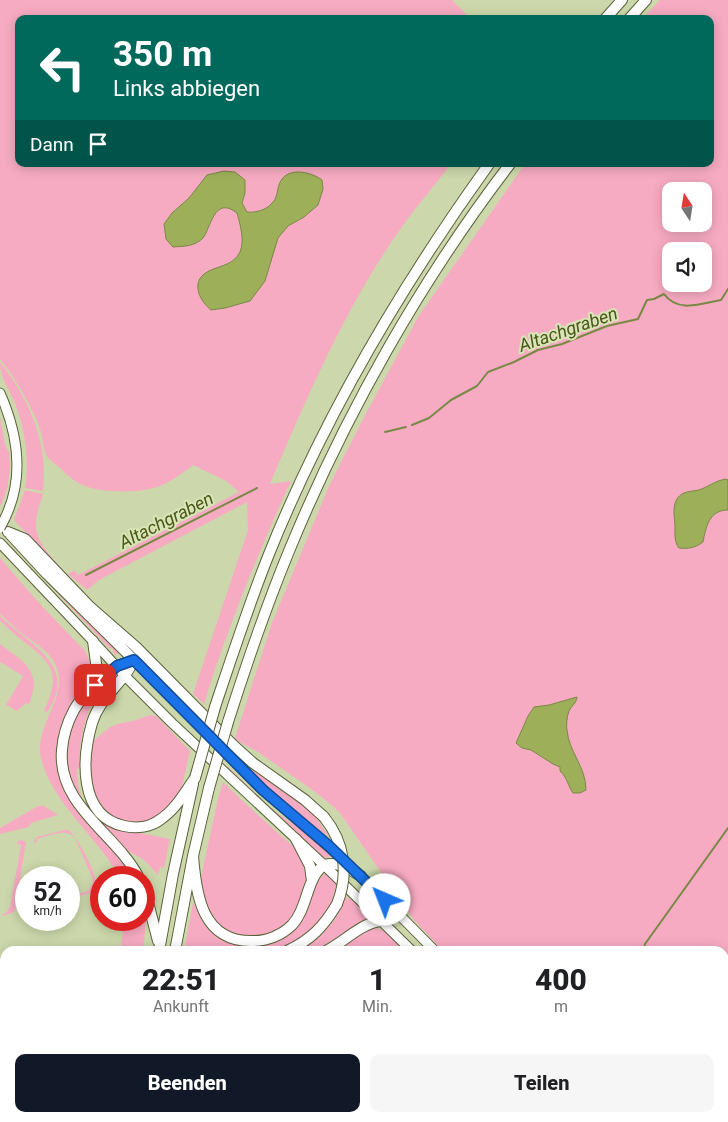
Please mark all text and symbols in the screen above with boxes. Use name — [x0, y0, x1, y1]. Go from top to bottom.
text: 350 m — [113, 34, 212, 75]
icon: left — [30, 35, 95, 100]
text: Links abbiegen — [113, 76, 260, 101]
icon: arrive — [84, 130, 112, 158]
text: Dann — [30, 133, 74, 156]
north arrow — [662, 182, 712, 232]
map controls — [662, 182, 712, 292]
button: sound — [662, 242, 712, 292]
water label: Altachgraben — [515, 302, 620, 356]
water label: Altachgraben — [114, 487, 217, 553]
pin — [74, 664, 116, 706]
icon: arrive — [81, 671, 109, 699]
speed limit sign: 60 — [90, 866, 155, 931]
position arrow — [358, 873, 410, 925]
text: 52 — [33, 878, 62, 907]
text: km/h — [33, 904, 62, 918]
text: 22:51 — [142, 962, 220, 997]
text: 1 — [369, 962, 386, 997]
text: 400 — [535, 962, 587, 997]
text: Ankunft — [153, 997, 209, 1016]
text: Min. — [362, 997, 393, 1016]
text: m — [554, 997, 568, 1016]
button: Beenden — [15, 1054, 360, 1112]
button: Teilen — [370, 1054, 714, 1112]

